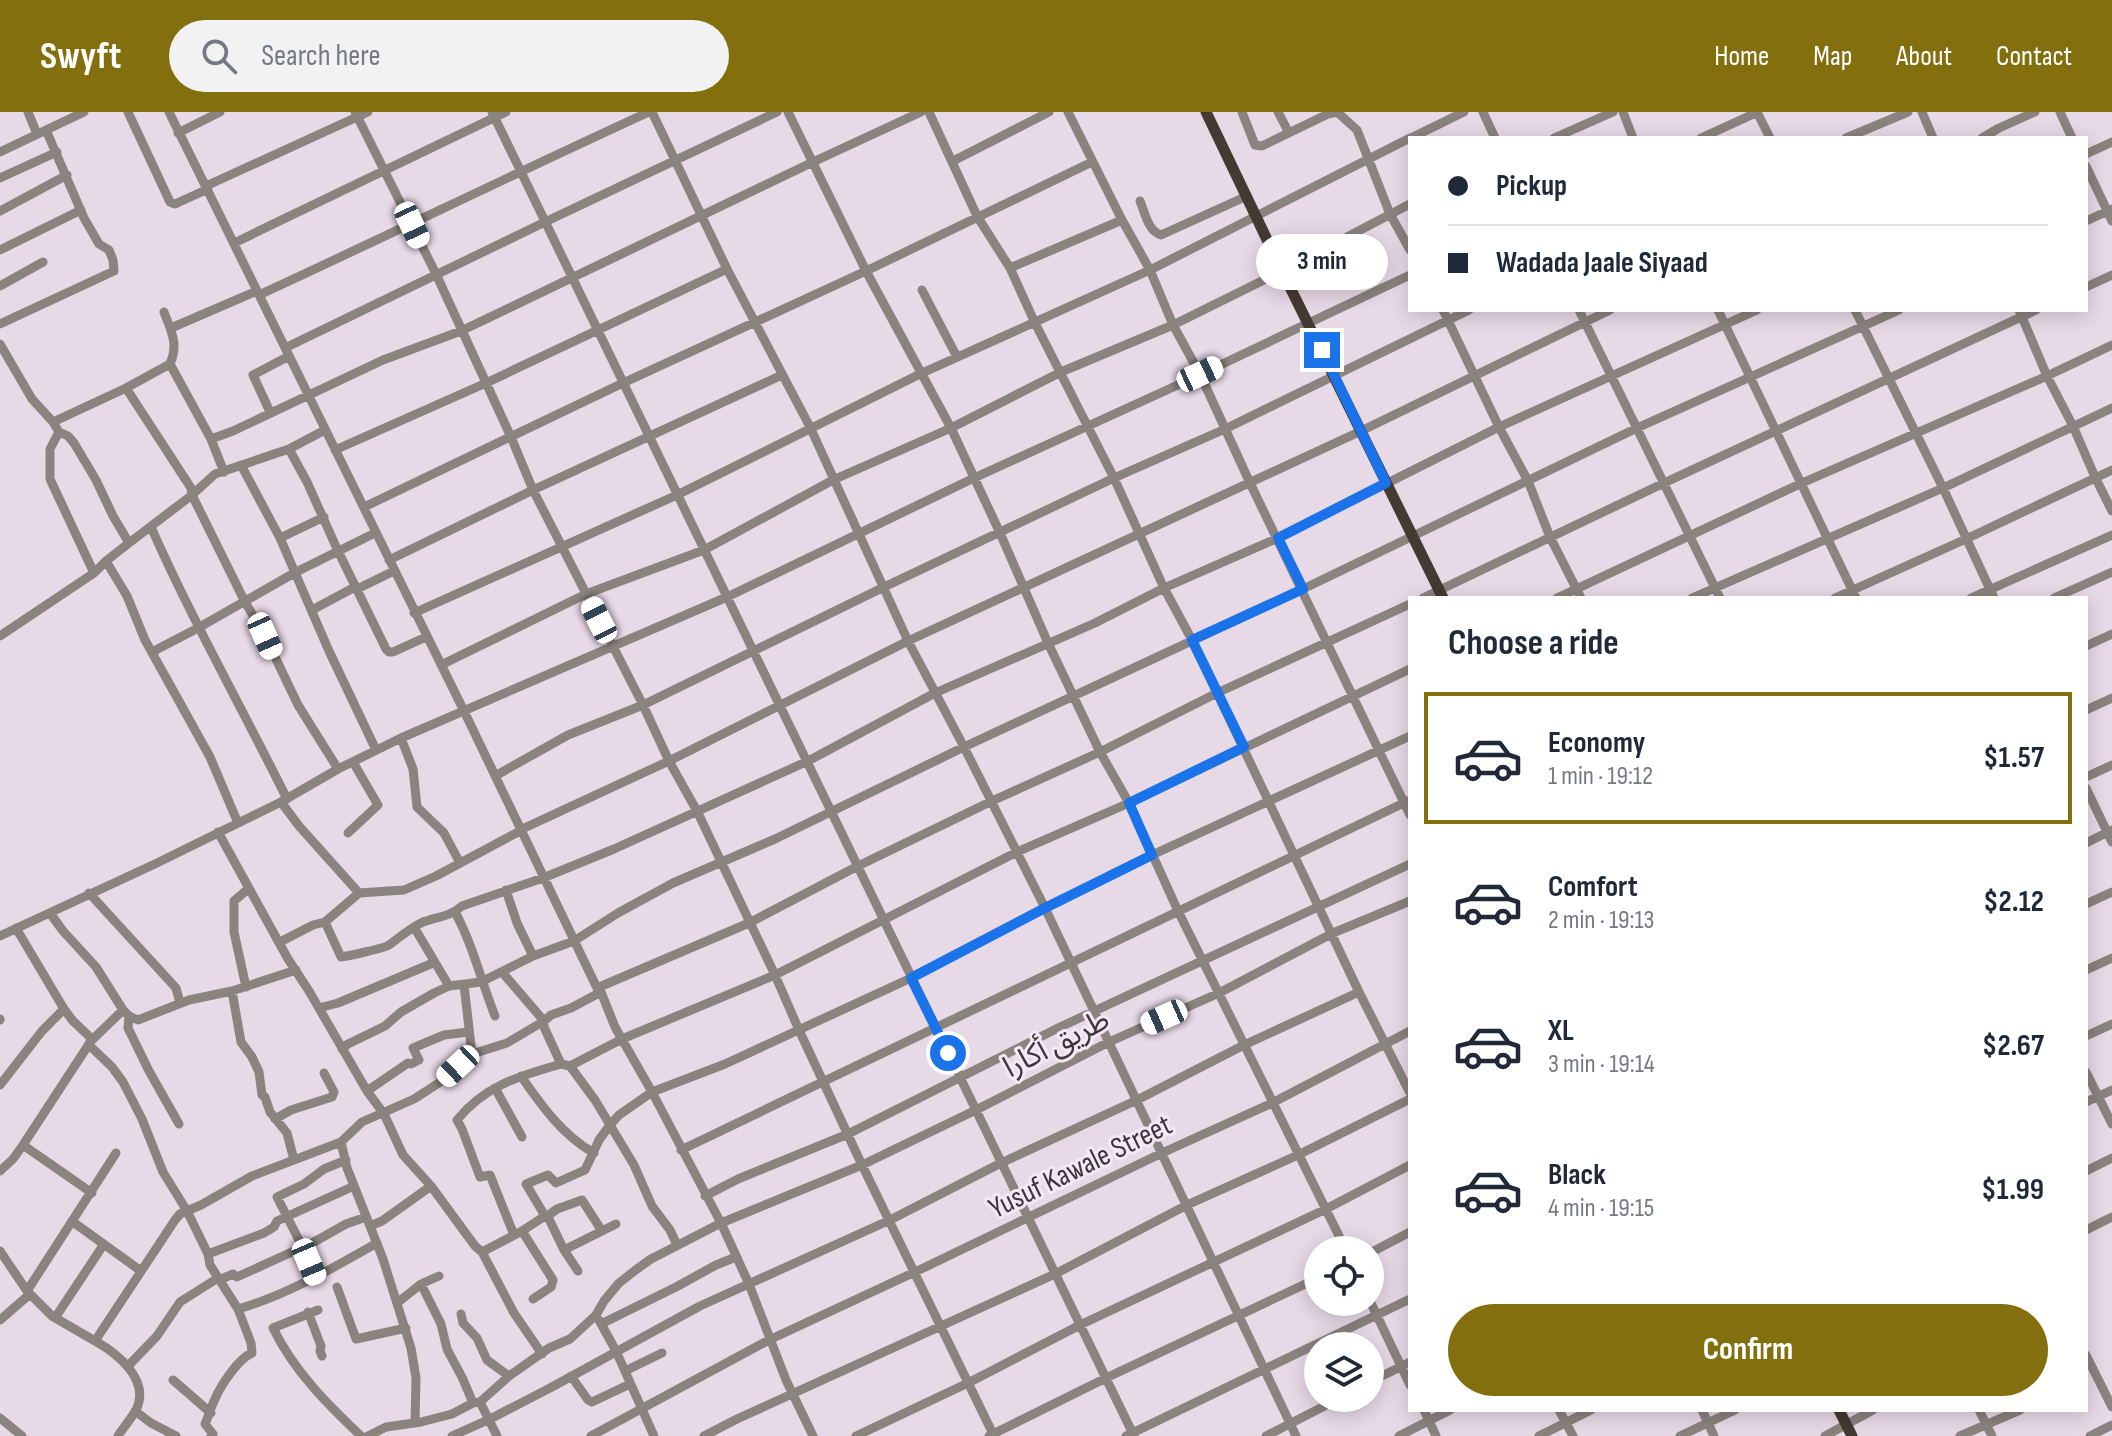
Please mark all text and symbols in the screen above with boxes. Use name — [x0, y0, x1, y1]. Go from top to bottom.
search box — [169, 20, 729, 92]
text: Swyft — [40, 34, 121, 79]
icon: search — [197, 34, 241, 78]
text: Search here — [261, 38, 381, 74]
text: Home — [1714, 40, 1769, 73]
text: Map — [1813, 40, 1852, 73]
text: About — [1896, 40, 1952, 73]
text: Contact — [1996, 40, 2072, 73]
text: Pickup — [1496, 168, 1567, 204]
car — [391, 198, 433, 252]
callout: 3 min — [1256, 234, 1388, 290]
text: Wadada Jaale Siyaad — [1496, 245, 1708, 281]
text: 3 min — [1297, 246, 1347, 277]
route end — [1304, 332, 1340, 368]
car — [1173, 353, 1227, 395]
car — [577, 593, 621, 647]
car — [244, 609, 286, 663]
text: Choose a ride — [1448, 622, 1619, 665]
icon: car — [1452, 722, 1524, 794]
text: Economy — [1548, 725, 1645, 761]
text: $1.57 — [1983, 740, 2044, 776]
text: 1 min · 19:12 — [1548, 761, 1653, 792]
icon: car — [1452, 866, 1524, 938]
text: Comfort — [1548, 869, 1638, 905]
text: $2.12 — [1983, 884, 2044, 920]
text: 2 min · 19:13 — [1548, 905, 1654, 936]
car — [1137, 996, 1191, 1038]
street label: طريق أكارا — [996, 1000, 1116, 1086]
icon: car — [1452, 1010, 1524, 1082]
text: XL — [1548, 1013, 1574, 1049]
text: $2.67 — [1982, 1028, 2044, 1064]
route start — [930, 1035, 966, 1071]
car — [432, 1041, 484, 1091]
text: 3 min · 19:14 — [1548, 1049, 1655, 1080]
street label: Yusuf Kawale Street — [983, 1107, 1178, 1227]
icon: car — [1452, 1154, 1524, 1226]
text: Black — [1548, 1157, 1606, 1193]
text: $1.99 — [1981, 1172, 2044, 1208]
text: 4 min · 19:15 — [1548, 1193, 1654, 1224]
car — [289, 1235, 329, 1289]
map controls — [1304, 1236, 1384, 1412]
button: locate — [1304, 1236, 1384, 1316]
button: Confirm — [1448, 1304, 2048, 1396]
button: layers — [1304, 1332, 1384, 1412]

